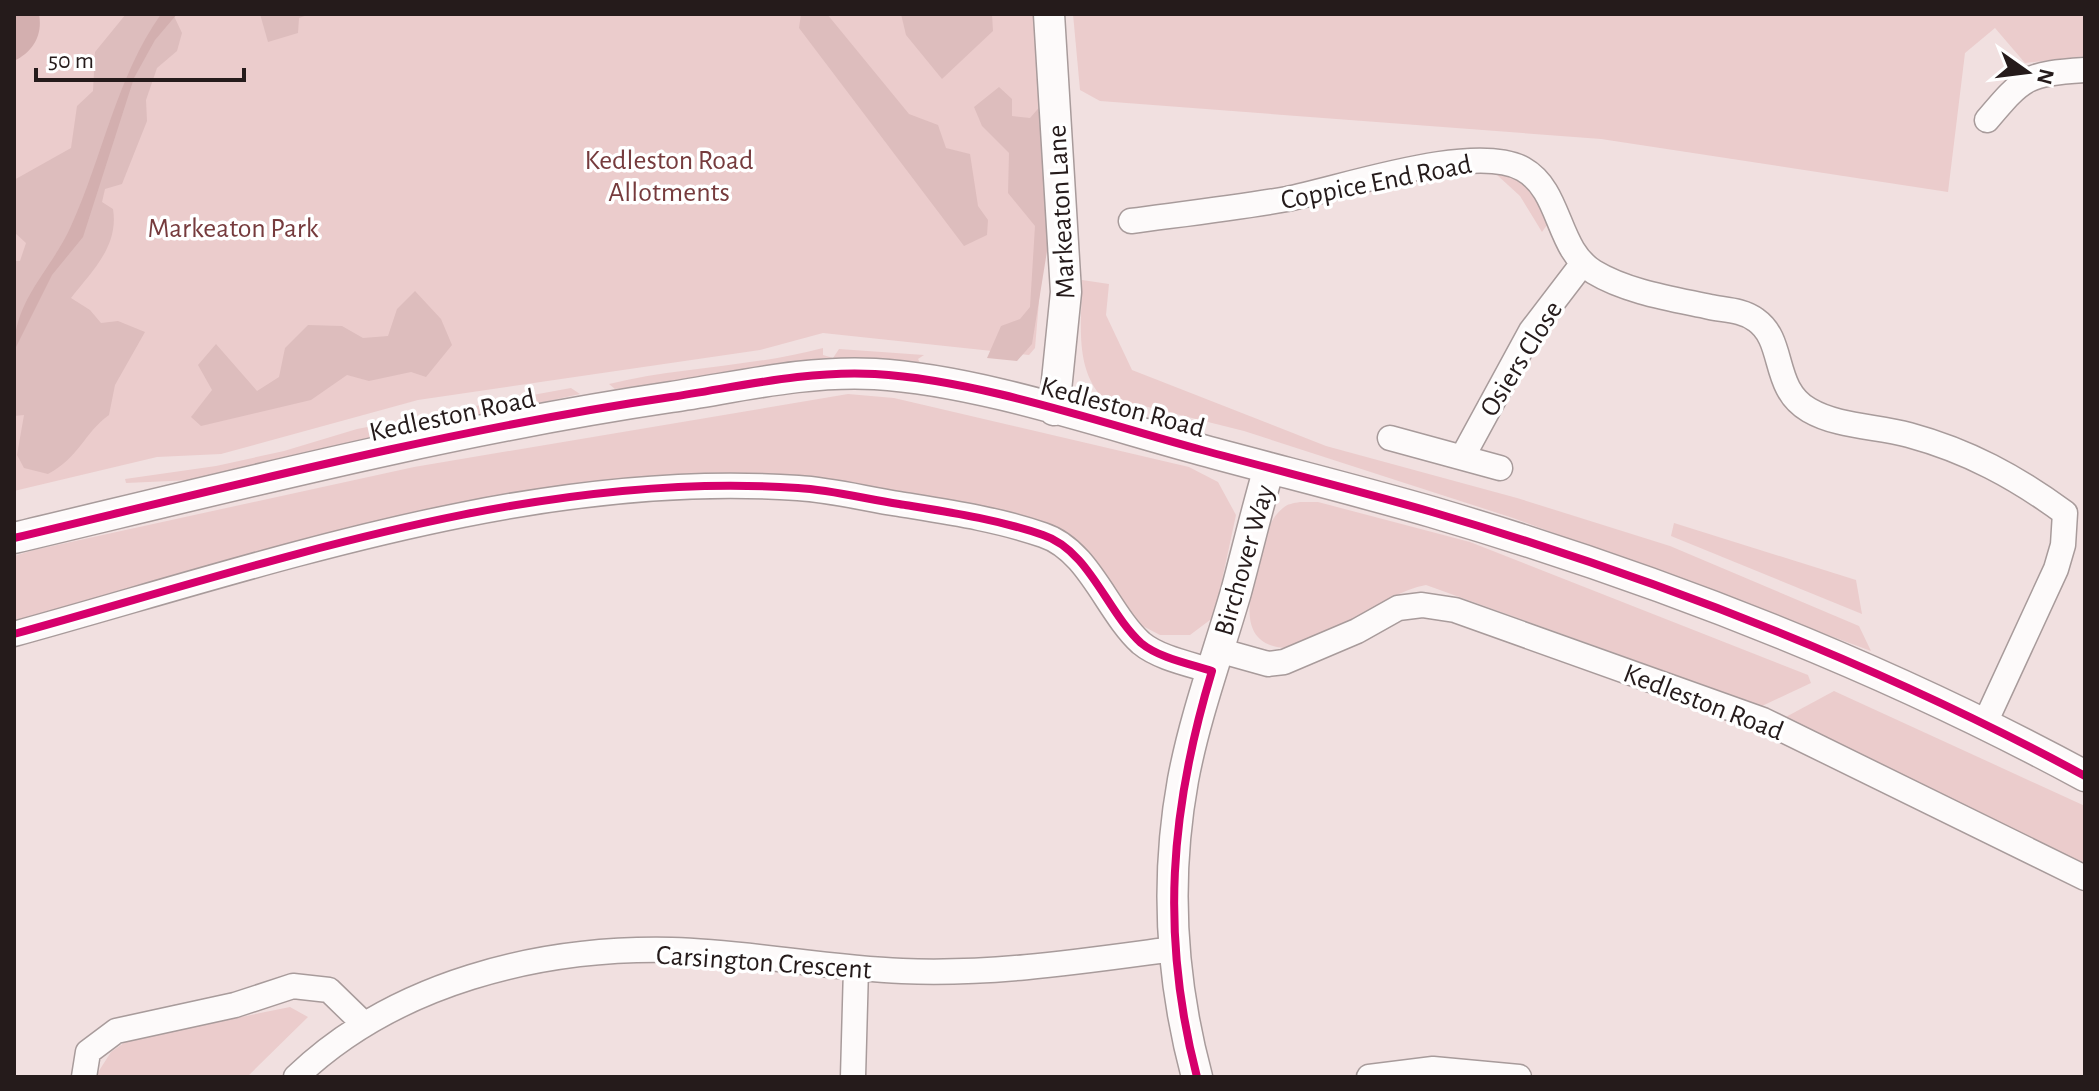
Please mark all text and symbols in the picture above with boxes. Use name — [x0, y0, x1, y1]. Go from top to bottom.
scale bar — [36, 32, 244, 82]
north arrow — [1987, 32, 2067, 112]
text: 50 m — [48, 49, 94, 73]
text: N — [2033, 67, 2058, 87]
street label: Markeaton Lane — [1043, 124, 1081, 300]
park label: Kedleston Road Allotments — [584, 147, 754, 207]
street label: Coppice End Road — [1279, 151, 1474, 215]
park label: Markeaton Park — [147, 215, 319, 243]
street label: Osiers Close — [1475, 296, 1568, 422]
street label: Kedleston Road — [1037, 373, 1208, 443]
street label: Kedleston Road — [367, 385, 538, 447]
street label: Birchover Way — [1210, 482, 1280, 639]
street label: Kedleston Road — [1619, 660, 1787, 746]
street label: Carsington Crescent — [655, 941, 873, 984]

